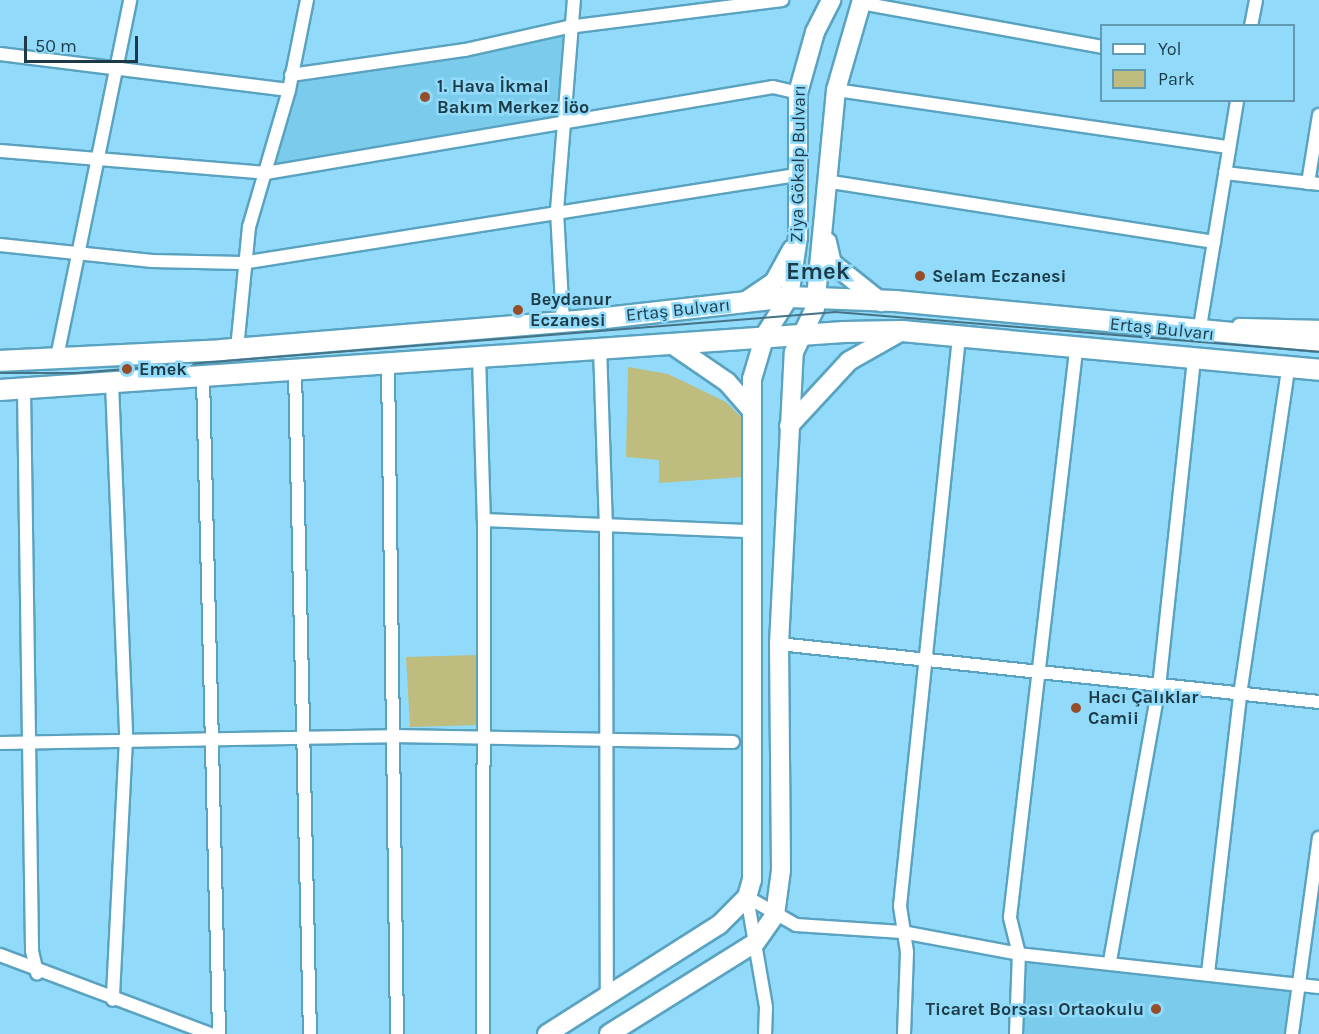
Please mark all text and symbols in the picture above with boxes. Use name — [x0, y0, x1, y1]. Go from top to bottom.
scale bar — [27, 24, 141, 62]
legend — [1100, 24, 1295, 102]
text: 50 m — [35, 35, 77, 57]
text: Yol — [1158, 38, 1182, 60]
text: Park — [1158, 68, 1195, 90]
place label: 1. Hava İkmal Bakım Merkez İöo — [437, 76, 589, 118]
street label: Ziya Gökalp Bulvarı — [786, 85, 810, 243]
marker: 1. Hava İkmal Bakım Merkez İöo — [418, 90, 432, 104]
district label: Emek — [786, 258, 850, 286]
place label: Selam Eczanesi — [932, 265, 1066, 287]
marker: Selam Eczanesi — [913, 269, 927, 283]
place label: Beydanur Eczanesi — [530, 289, 611, 332]
street label: Ertaş Bulvarı — [625, 294, 731, 326]
marker: Beydanur Eczanesi — [511, 303, 525, 317]
street label: Ertaş Bulvarı — [1109, 313, 1215, 345]
place label: Emek — [139, 358, 187, 380]
marker: Emek — [120, 362, 134, 376]
place label: Hacı Çalıklar Camii — [1088, 687, 1198, 730]
marker: Hacı Çalıklar Camii — [1069, 701, 1083, 715]
place label: Ticaret Borsası Ortaokulu — [925, 998, 1144, 1020]
marker: Ticaret Borsası Ortaokulu — [1149, 1002, 1163, 1016]

